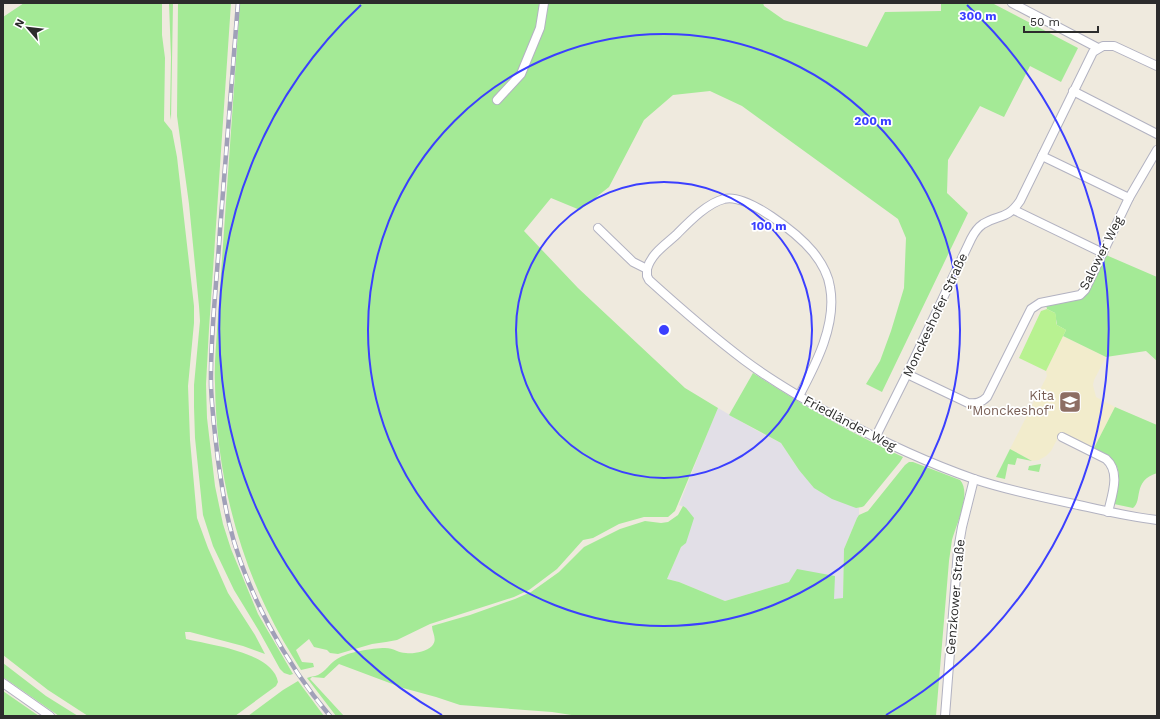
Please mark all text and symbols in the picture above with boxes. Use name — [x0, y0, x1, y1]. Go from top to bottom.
north arrow — [8, 8, 48, 48]
scale bar — [1024, 8, 1098, 34]
text: 300 m — [959, 9, 997, 23]
text: 50 m — [1030, 15, 1060, 29]
text: N — [12, 17, 27, 30]
text: 200 m — [854, 114, 892, 128]
street label: Salower Weg — [1076, 213, 1126, 292]
text: 100 m — [751, 219, 787, 233]
street label: Monckeshofer Straße — [900, 251, 970, 379]
centre of rings — [657, 323, 671, 337]
place label: Kita "Monckeshof" — [967, 388, 1055, 418]
school or university icon: Kita "Monckeshof" — [1057, 389, 1083, 415]
street label: Friedländer Weg — [801, 392, 899, 454]
street label: Genzkower Straße — [942, 539, 968, 655]

